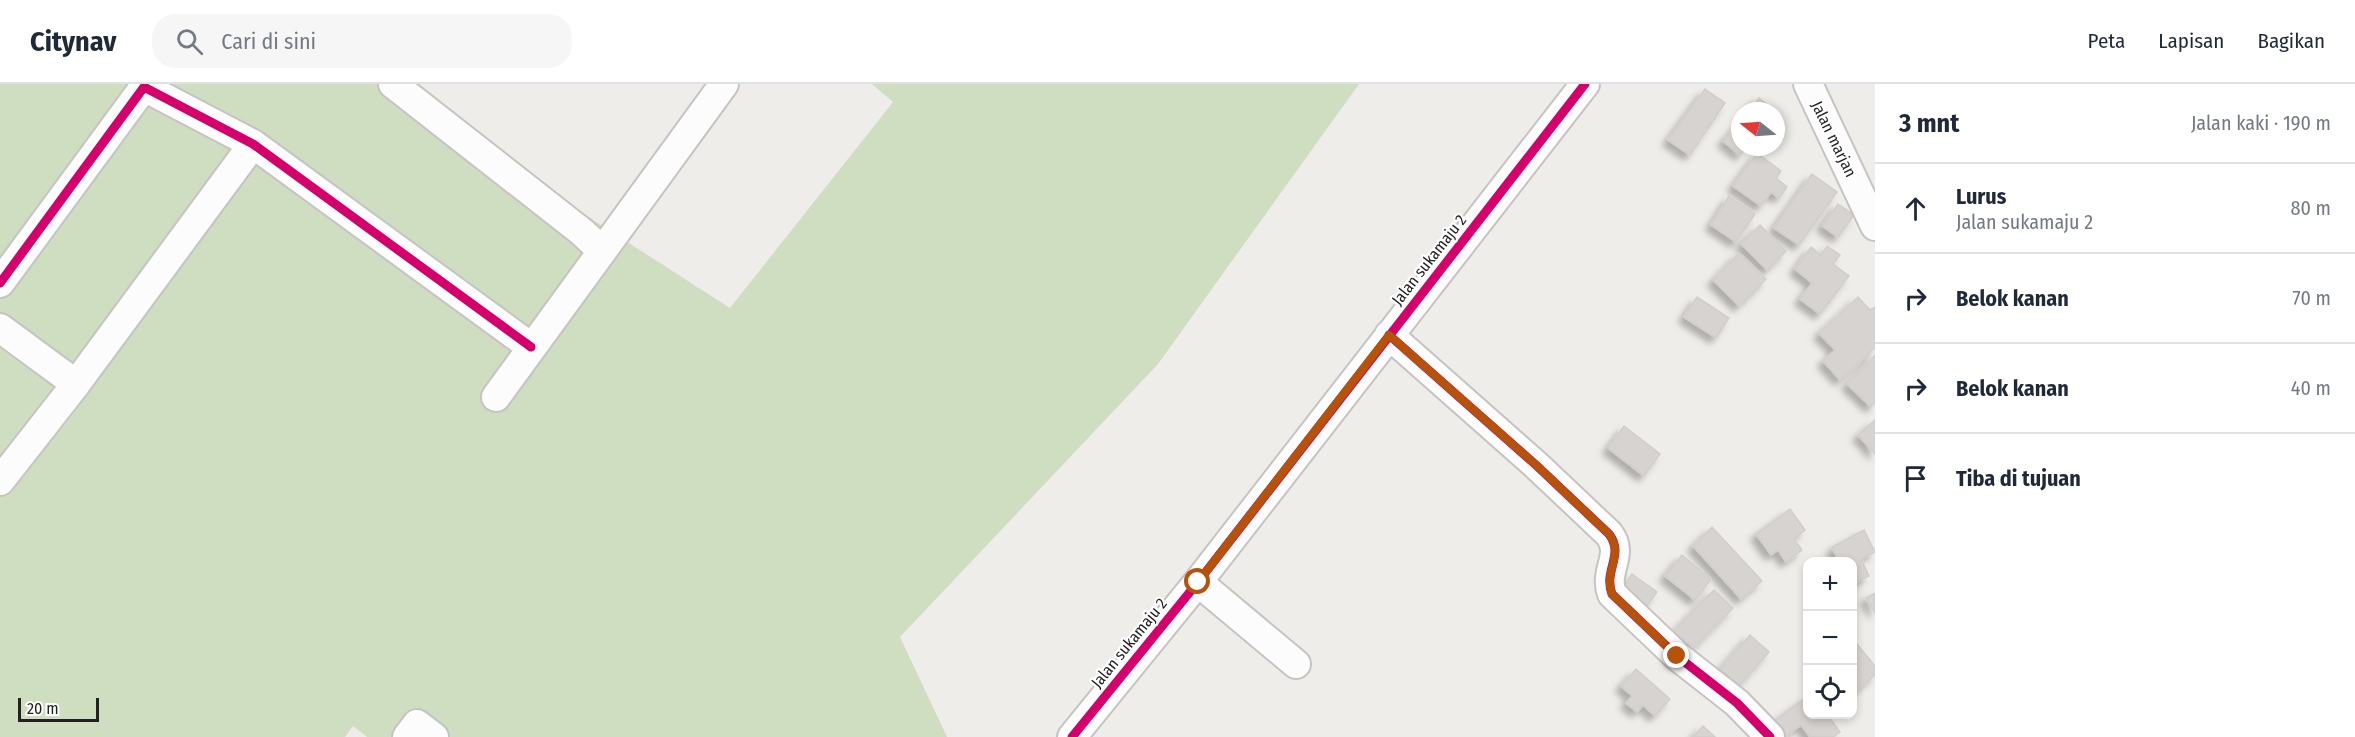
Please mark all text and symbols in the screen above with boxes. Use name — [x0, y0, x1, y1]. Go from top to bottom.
search box — [152, 14, 572, 68]
text: Citynav — [30, 25, 116, 58]
icon: search — [173, 25, 206, 58]
text: Cari di sini — [221, 28, 316, 55]
text: Peta — [2088, 28, 2125, 54]
text: Lapisan — [2158, 28, 2224, 54]
text: Bagikan — [2257, 28, 2325, 54]
street label: Jalan marjan — [1807, 98, 1861, 180]
north arrow — [1731, 102, 1785, 156]
text: 3 mnt — [1899, 108, 1959, 139]
text: Jalan kaki · 190 m — [2191, 111, 2331, 135]
text: Lurus — [1956, 183, 2006, 210]
icon: ahead — [1899, 192, 1932, 225]
text: 80 m — [2291, 196, 2331, 220]
text: Jalan sukamaju 2 — [1956, 210, 2093, 234]
street label: Jalan sukamaju 2 — [1388, 211, 1470, 309]
icon: right — [1899, 282, 1932, 315]
text: Belok kanan — [1956, 285, 2069, 312]
text: 70 m — [2293, 286, 2331, 310]
icon: right — [1899, 372, 1932, 405]
text: Belok kanan — [1956, 375, 2069, 402]
text: 40 m — [2291, 376, 2331, 400]
icon: arrive — [1899, 462, 1932, 495]
text: Tiba di tujuan — [1956, 465, 2081, 492]
map controls — [1803, 557, 1857, 719]
button: + — [1803, 557, 1857, 611]
route start — [1184, 568, 1210, 594]
street label: Jalan sukamaju 2 — [1087, 594, 1171, 692]
button: − — [1803, 611, 1857, 665]
route end — [1663, 642, 1689, 668]
button: locate — [1803, 665, 1857, 719]
scale bar — [18, 695, 99, 722]
text: 20 m — [27, 699, 58, 718]

